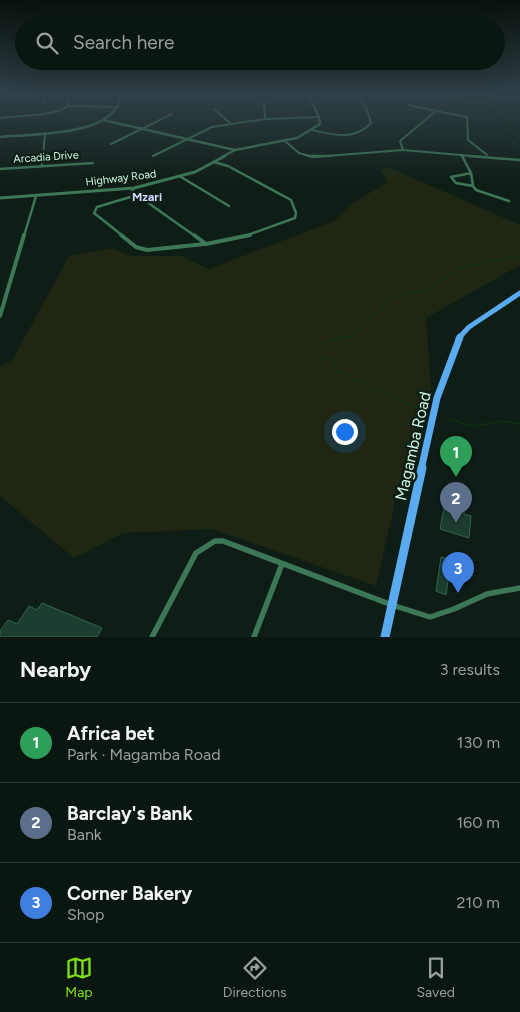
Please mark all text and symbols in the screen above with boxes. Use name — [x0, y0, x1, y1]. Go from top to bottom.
search box — [15, 15, 505, 70]
icon: search — [33, 29, 61, 57]
text: Search here — [73, 31, 175, 54]
street label: Arcadia Drive — [13, 148, 79, 166]
street label: Highway Road — [85, 167, 157, 189]
district label: Mzari — [132, 190, 162, 204]
street label: Magamba Road — [391, 390, 435, 502]
your location — [332, 419, 358, 445]
pin: 1 — [440, 436, 472, 477]
pin: 2 — [440, 482, 472, 523]
pin: 3 — [442, 552, 474, 593]
text: Nearby — [20, 657, 91, 682]
text: 3 results — [440, 660, 500, 679]
text: Africa bet — [67, 722, 155, 745]
text: 1 — [33, 733, 39, 752]
text: 130 m — [457, 733, 500, 752]
text: Park · Magamba Road — [67, 745, 221, 764]
text: Barclay's Bank — [67, 802, 193, 825]
text: 2 — [31, 813, 41, 832]
text: 160 m — [457, 813, 500, 832]
text: Bank — [67, 825, 102, 844]
text: Corner Bakery — [67, 882, 192, 905]
text: 3 — [32, 893, 40, 912]
text: 210 m — [457, 893, 500, 912]
text: Shop — [67, 905, 105, 924]
tab: Map — [65, 954, 93, 1001]
tab: Directions — [223, 954, 287, 1001]
tab: Saved — [416, 954, 455, 1001]

